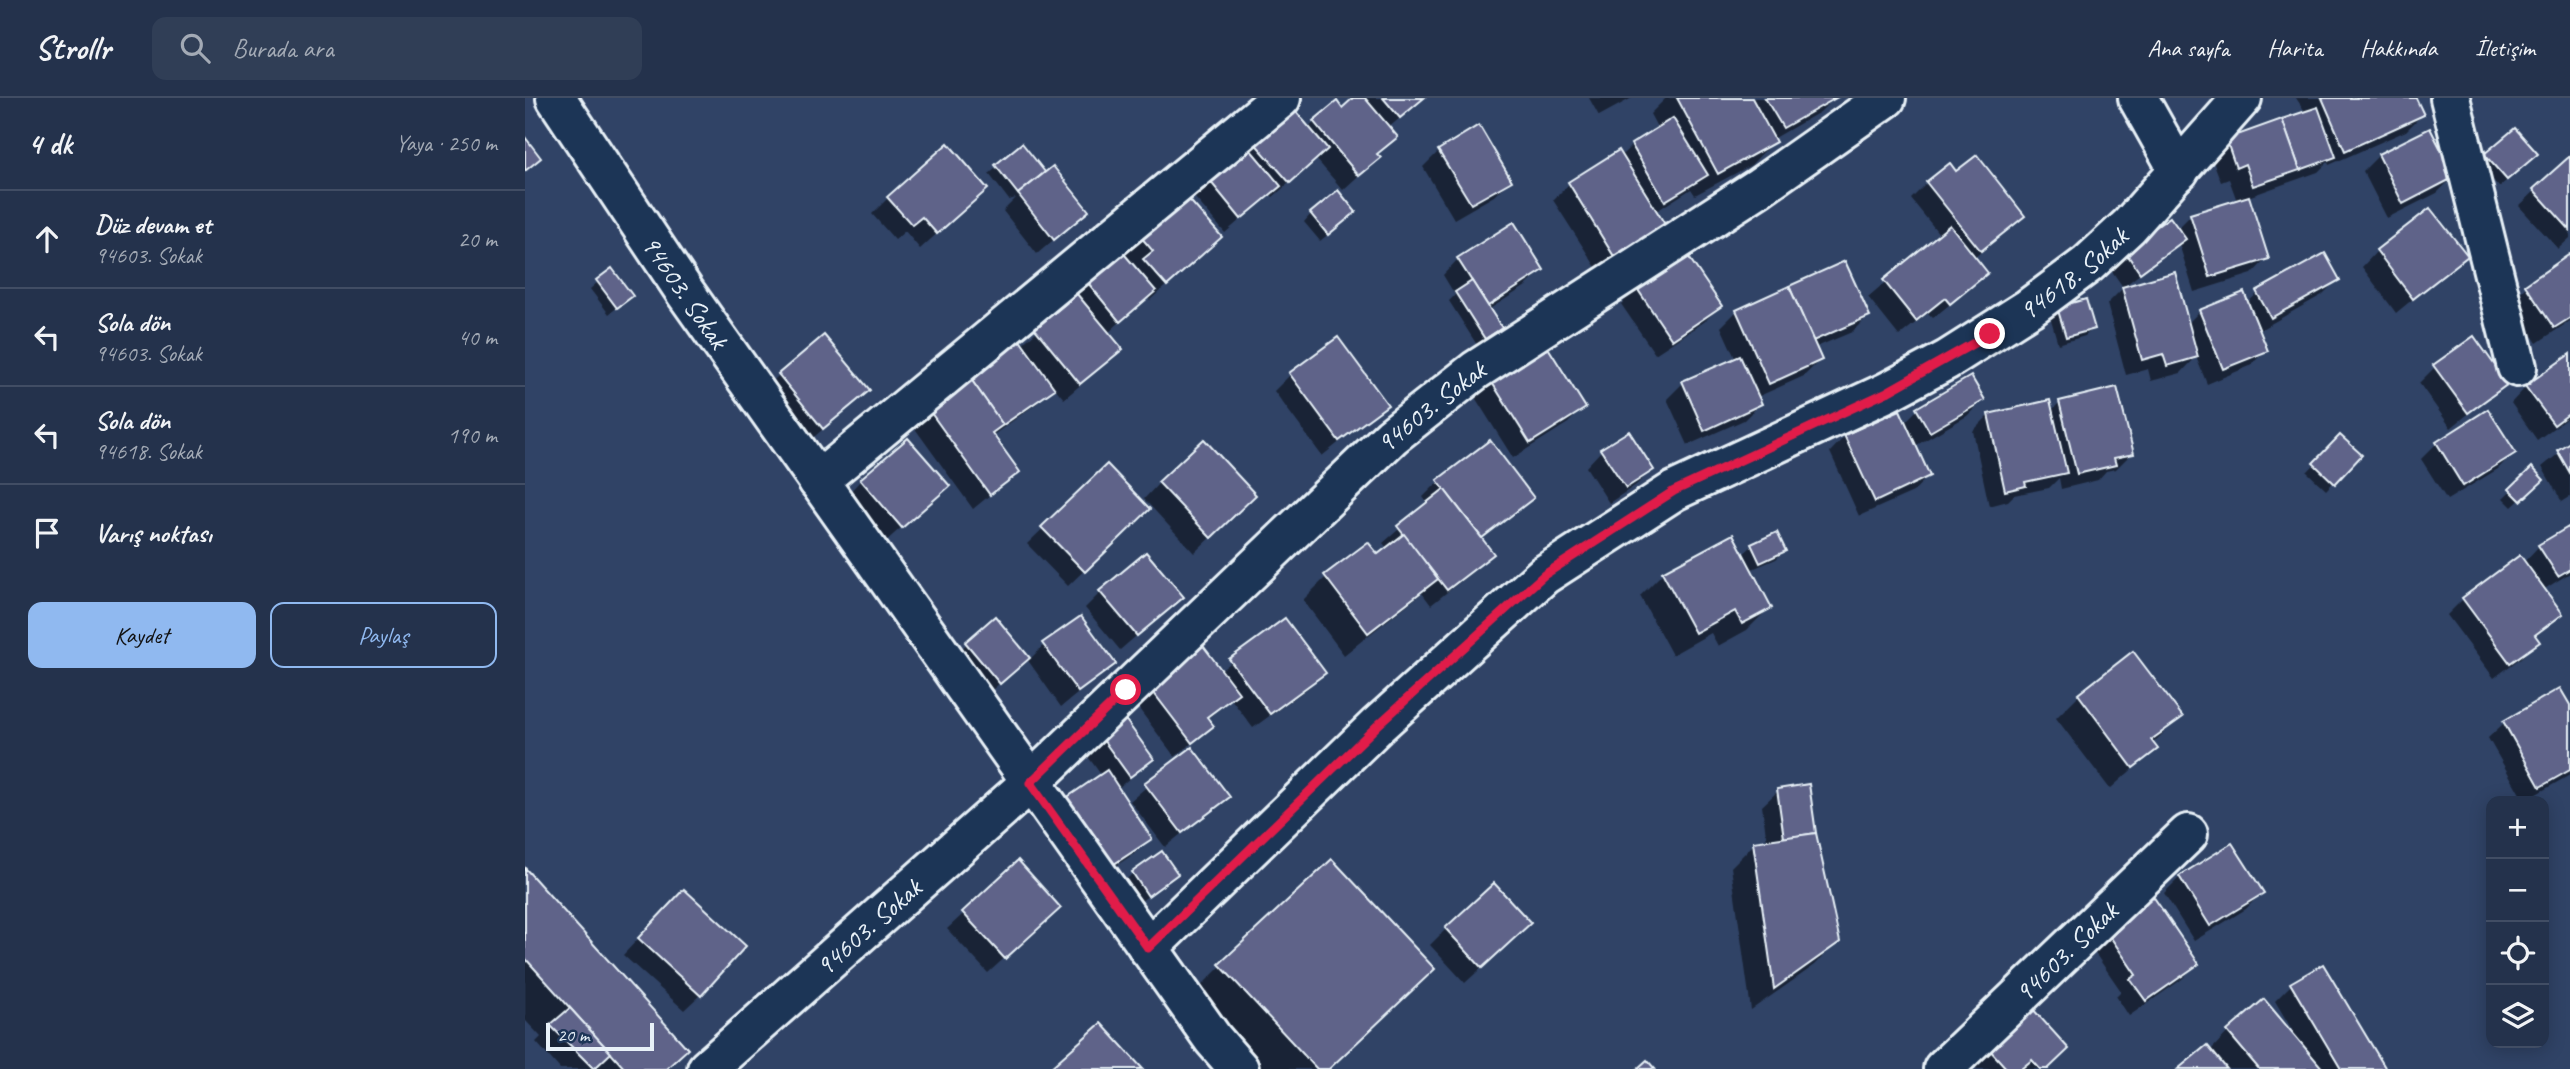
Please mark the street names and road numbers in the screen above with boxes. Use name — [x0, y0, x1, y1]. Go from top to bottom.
street label: 94618. Sokak — [2012, 218, 2137, 328]
street label: 94603. Sokak — [634, 228, 738, 357]
street label: 94603. Sokak — [1369, 351, 1494, 460]
street label: 94603. Sokak — [808, 869, 930, 983]
street label: 94603. Sokak — [2007, 893, 2126, 1009]

